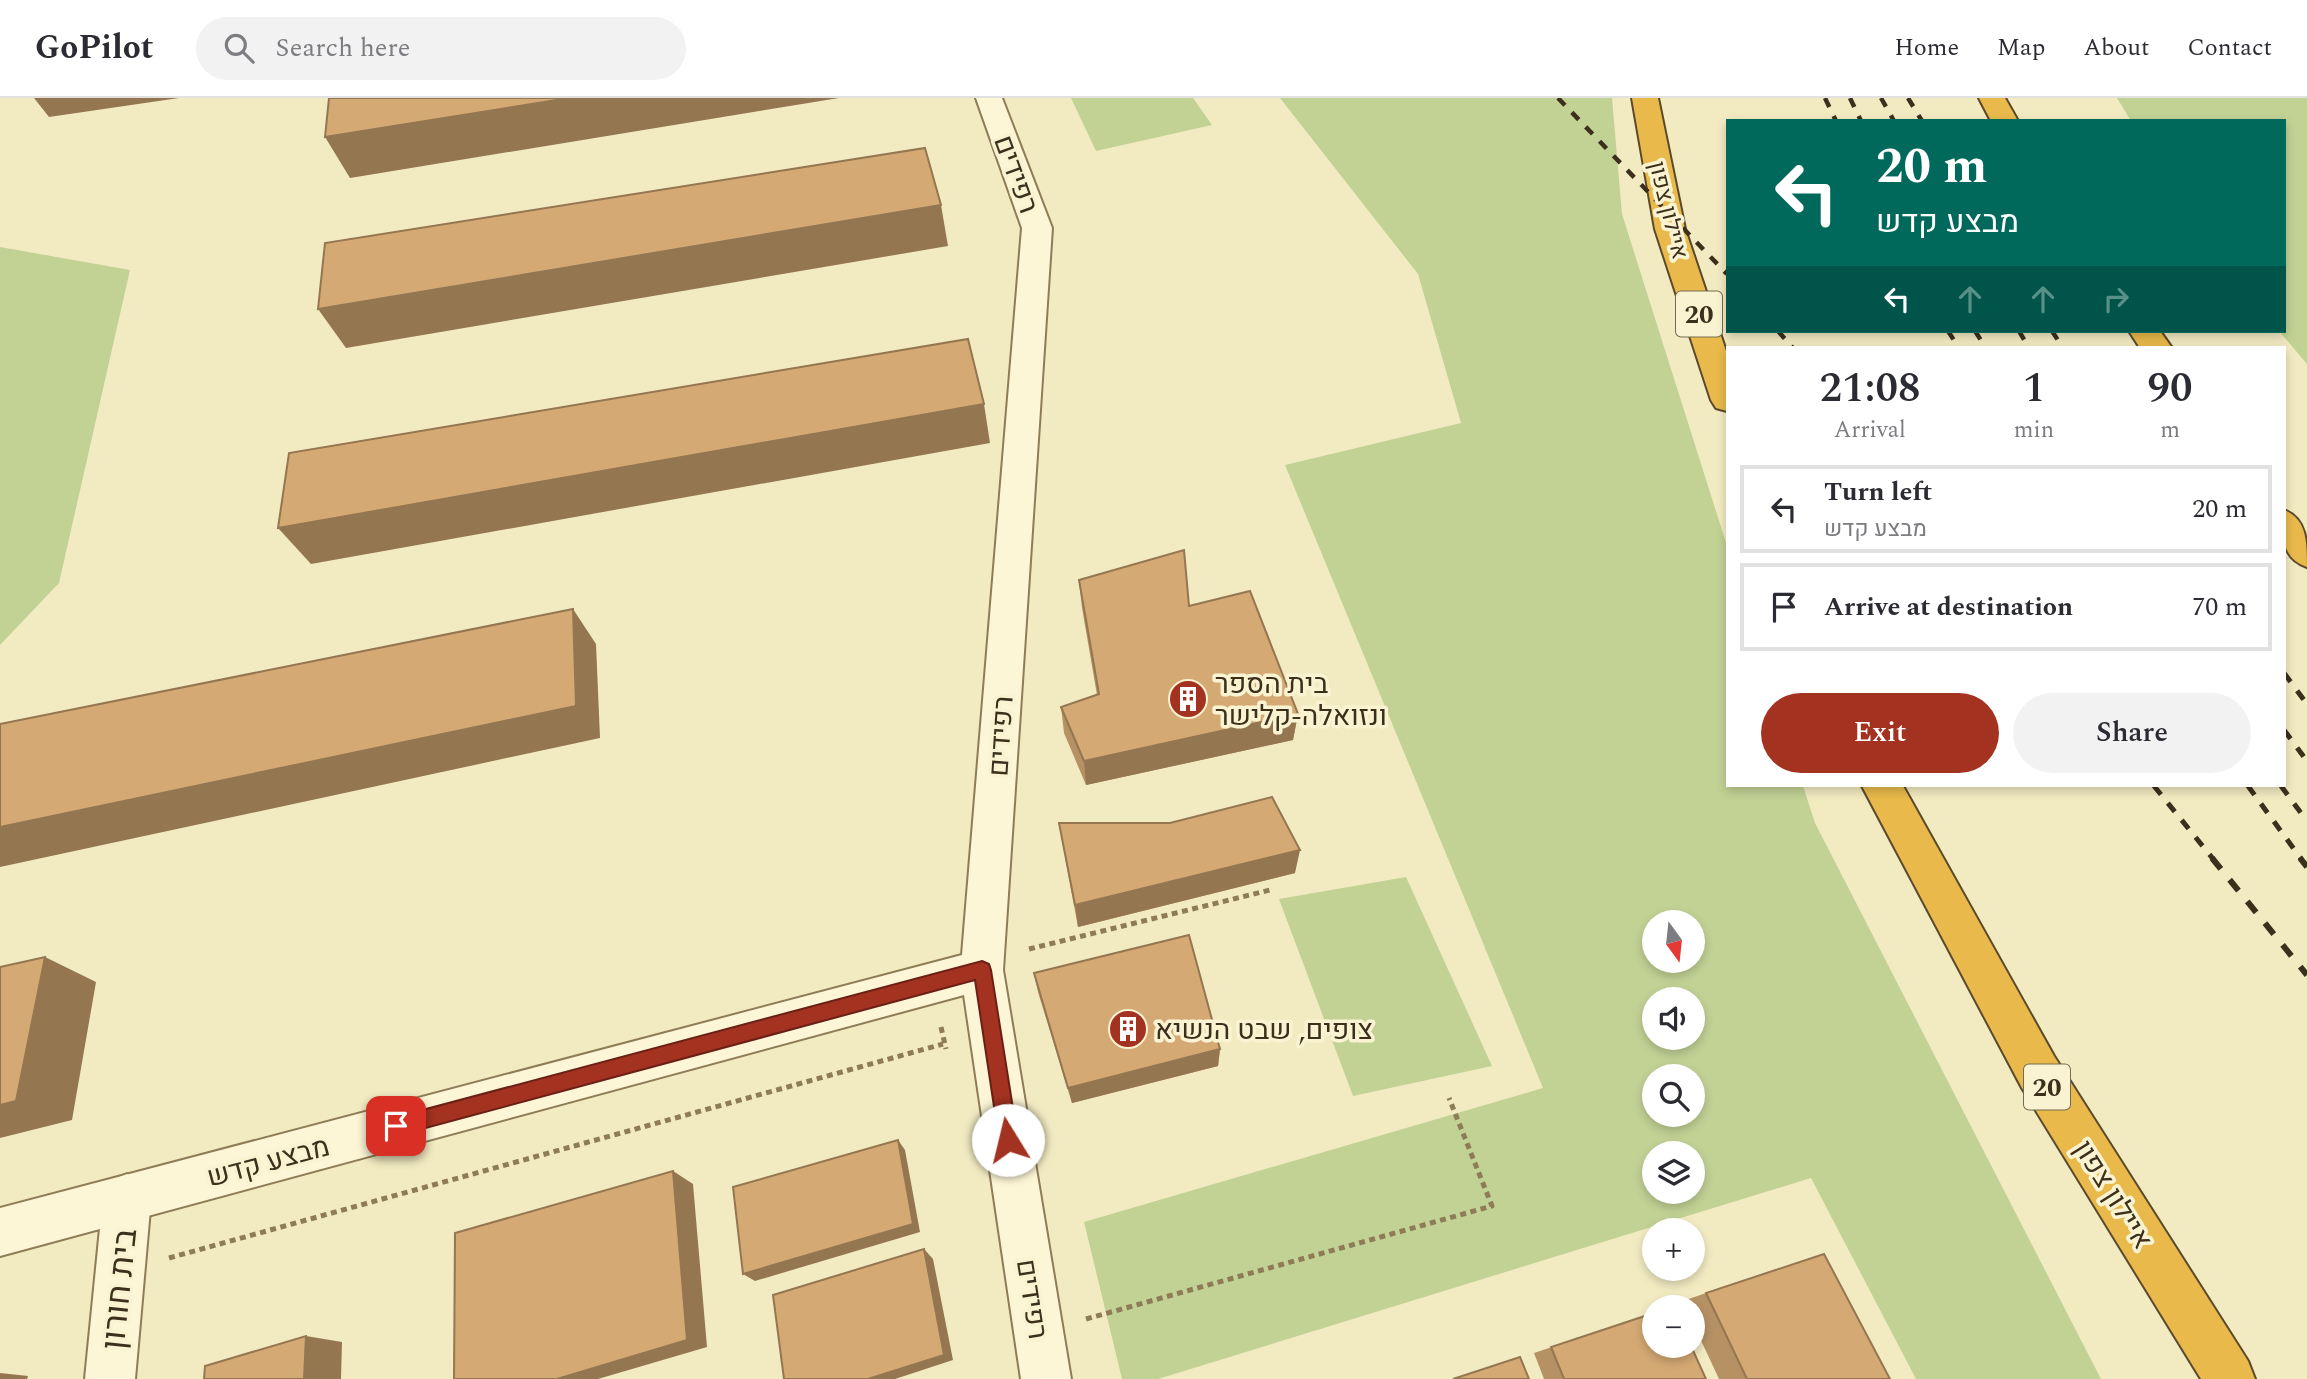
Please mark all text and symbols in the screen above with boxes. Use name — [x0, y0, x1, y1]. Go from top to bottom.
search box — [196, 17, 686, 80]
text: GoPilot — [35, 23, 154, 73]
text: Search here — [276, 28, 410, 68]
icon: search — [220, 29, 258, 67]
text: Home — [1894, 30, 1959, 66]
text: Map — [1997, 30, 2045, 66]
text: About — [2083, 30, 2149, 66]
text: Contact — [2187, 30, 2272, 66]
street label: רפידים — [982, 129, 1050, 220]
text: 20 m — [1876, 130, 1987, 205]
icon: left — [1761, 147, 1852, 238]
street label: איילון צפון — [1638, 158, 1697, 263]
text: מבצע קדש — [1876, 198, 2019, 247]
icon: left — [1878, 280, 1916, 318]
icon: ahead — [1951, 280, 1989, 318]
icon: ahead — [2024, 280, 2062, 318]
icon: right — [2097, 280, 2135, 318]
road number: 20 — [1676, 292, 1722, 336]
text: 21:08 — [1819, 357, 1920, 420]
text: 1 — [2023, 357, 2045, 420]
text: 90 — [2148, 357, 2193, 420]
text: Arrival — [1834, 413, 1906, 448]
text: min — [2014, 413, 2054, 448]
text: m — [2160, 413, 2180, 448]
text: Turn left — [1824, 472, 1932, 512]
text: 20 m — [2192, 489, 2247, 529]
icon: left — [1765, 490, 1803, 528]
text: מבצע קדש — [1824, 512, 1927, 547]
text: Arrive at destination — [1824, 587, 2073, 627]
text: 70 m — [2192, 587, 2247, 627]
icon: arrive — [1765, 588, 1803, 626]
place label: בית הספר ונזואלה-קלישר — [1215, 663, 1387, 738]
building icon: בית הספר ונזואלה-קלישר — [1167, 678, 1209, 720]
button: Exit — [1761, 693, 1999, 773]
button: Share — [2013, 693, 2251, 773]
street label: רפידים — [977, 694, 1026, 778]
north arrow — [1642, 910, 1704, 973]
map controls — [1642, 910, 1705, 1358]
button: sound — [1642, 987, 1705, 1050]
building icon: צופים, שבט הנשיא — [1107, 1008, 1149, 1050]
place label: צופים, שבט הנשיא — [1155, 1009, 1373, 1052]
button: search — [1642, 1064, 1705, 1127]
road number: 20 — [2024, 1064, 2070, 1110]
pin — [366, 1096, 426, 1156]
position arrow — [971, 1103, 1045, 1177]
icon: arrive — [377, 1107, 415, 1145]
street label: מבצע קדש — [202, 1125, 334, 1199]
street label: איילון צפון — [2062, 1132, 2163, 1258]
button: layers — [1642, 1141, 1705, 1204]
button: + — [1642, 1218, 1705, 1281]
street label: בית חורון — [89, 1226, 151, 1352]
street label: רפידים — [1004, 1256, 1059, 1342]
button: − — [1642, 1295, 1705, 1358]

